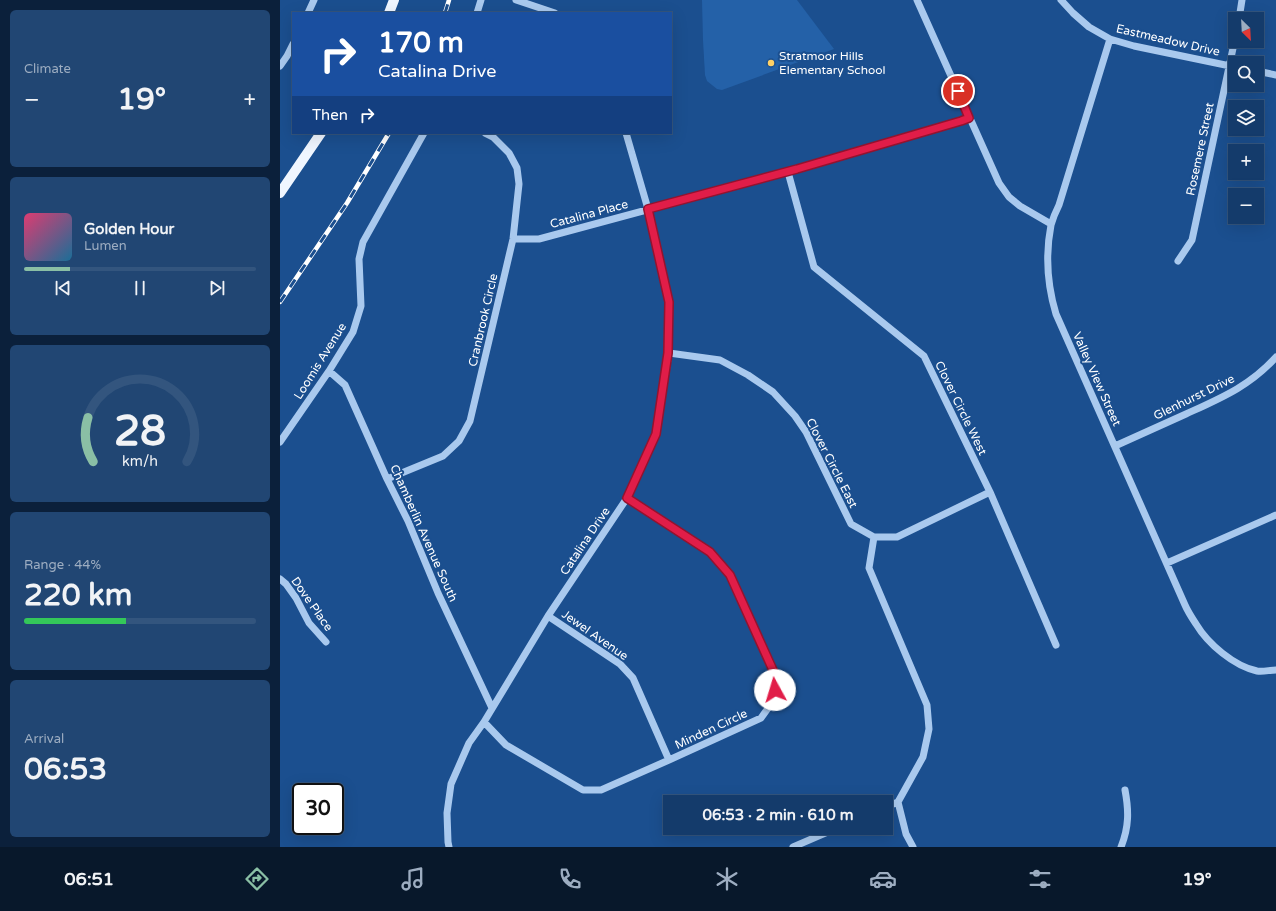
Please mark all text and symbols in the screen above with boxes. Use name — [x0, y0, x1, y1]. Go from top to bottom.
north arrow — [1228, 12, 1264, 48]
map controls — [1228, 12, 1264, 224]
street label: Eastmeadow Drive — [1115, 21, 1221, 59]
text: 170 m — [378, 26, 464, 60]
icon: right — [312, 28, 364, 80]
place label: Stratmoor Hills Elementary School — [779, 49, 886, 77]
button: search — [1228, 56, 1264, 92]
marker: Stratmoor Hills Elementary School — [766, 58, 776, 68]
text: Catalina Drive — [378, 60, 496, 82]
text: Climate — [24, 61, 71, 77]
pin — [941, 74, 975, 108]
icon: arrive — [947, 80, 969, 102]
text: 19° — [117, 81, 166, 118]
text: − — [24, 87, 40, 113]
text: + — [244, 87, 256, 113]
button: layers — [1228, 100, 1264, 136]
street label: Rosemere Street — [1183, 101, 1217, 197]
icon: right — [356, 104, 378, 126]
text: Then — [312, 106, 348, 124]
button: + — [1228, 144, 1264, 180]
button: − — [1228, 188, 1264, 224]
street label: Catalina Place — [548, 197, 630, 231]
text: Golden Hour — [84, 220, 174, 238]
text: Lumen — [84, 238, 127, 254]
street label: Cranbrook Circle — [465, 272, 501, 368]
icon: previous — [52, 277, 74, 299]
icon: pause — [129, 277, 151, 299]
icon: next — [206, 277, 228, 299]
street label: Loomis Avenue — [291, 320, 349, 402]
street label: Valley View Street — [1070, 330, 1124, 429]
street label: Clover Circle West — [932, 359, 990, 458]
street label: Glenhurst Drive — [1151, 371, 1237, 423]
text: 28 — [114, 406, 166, 456]
street label: Clover Circle East — [803, 416, 861, 511]
text: km/h — [122, 452, 158, 469]
street label: Chamberlin Avenue South — [387, 462, 461, 604]
street label: Catalina Drive — [557, 504, 613, 578]
text: Range · 44% — [24, 557, 101, 573]
street label: Dove Place — [288, 574, 336, 634]
text: 220 km — [24, 577, 132, 614]
street label: Jewel Avenue — [559, 607, 631, 663]
position arrow — [754, 669, 796, 711]
street label: Minden Circle — [672, 706, 750, 752]
text: Arrival — [24, 731, 64, 747]
text: 06:53 — [24, 751, 107, 788]
speed limit sign: 30 — [292, 783, 344, 835]
text: 06:53 · 2 min · 610 m — [703, 806, 853, 824]
icon: directions — [243, 865, 271, 893]
icon: music — [399, 865, 427, 893]
icon: phone — [556, 865, 584, 893]
icon: climate — [713, 865, 741, 893]
icon: car — [869, 865, 897, 893]
icon: filters — [1026, 865, 1054, 893]
text: 06:51 — [64, 868, 114, 890]
text: 19° — [1182, 868, 1212, 890]

